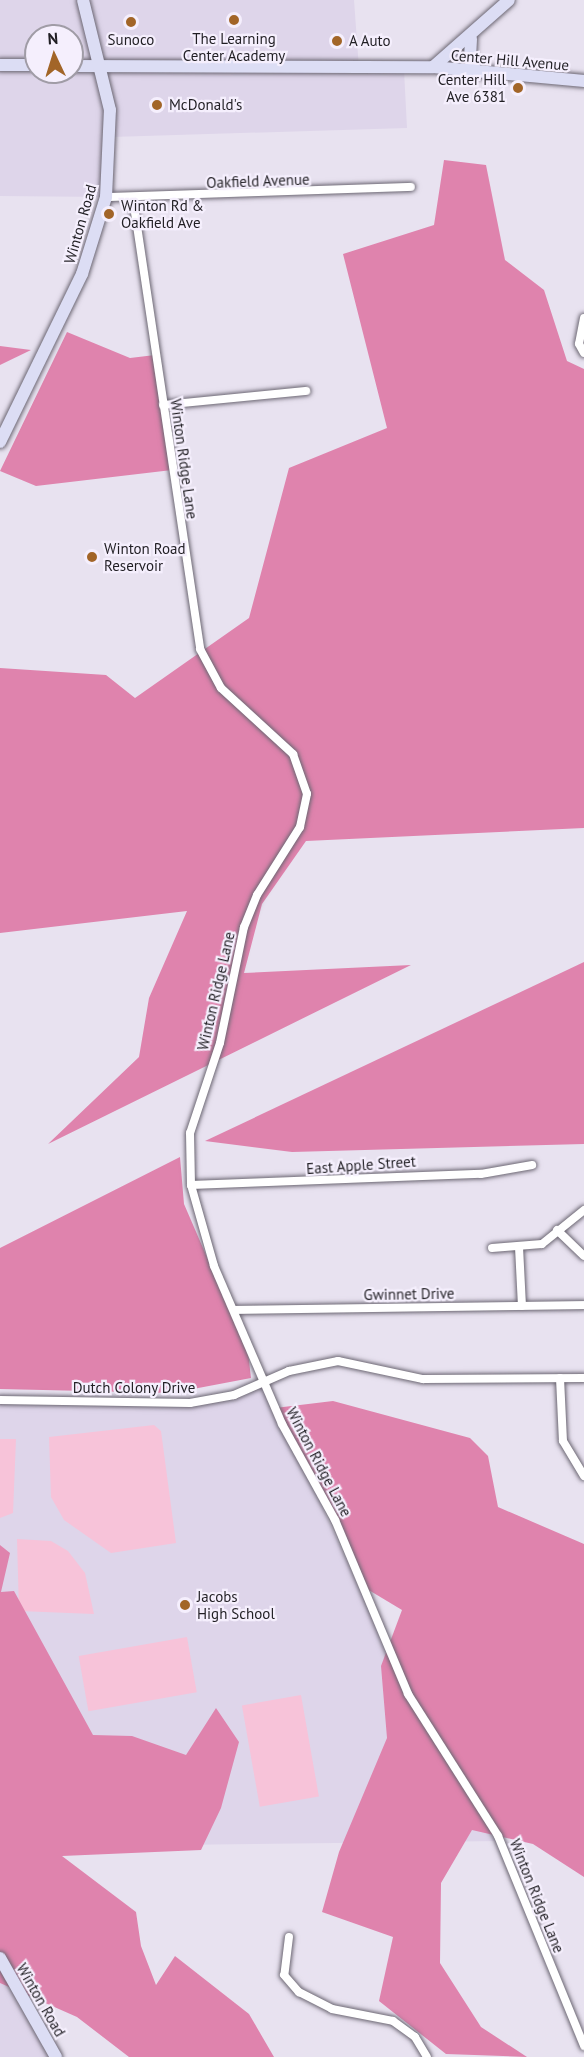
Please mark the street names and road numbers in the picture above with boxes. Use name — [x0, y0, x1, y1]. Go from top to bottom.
street label: Center Hill Avenue — [450, 46, 570, 74]
street label: Oakfield Avenue — [206, 170, 310, 192]
street label: Winton Road — [60, 182, 100, 266]
street label: Winton Ridge Lane — [167, 398, 201, 520]
street label: Winton Ridge Lane — [194, 930, 238, 1052]
street label: East Apple Street — [305, 1152, 417, 1178]
street label: Gwinnet Drive — [363, 1284, 455, 1304]
street label: Dutch Colony Drive — [72, 1379, 196, 1397]
street label: Winton Ridge Lane — [283, 1404, 355, 1520]
street label: Winton Ridge Lane — [506, 1836, 568, 1956]
street label: Winton Road — [13, 1960, 69, 2040]

